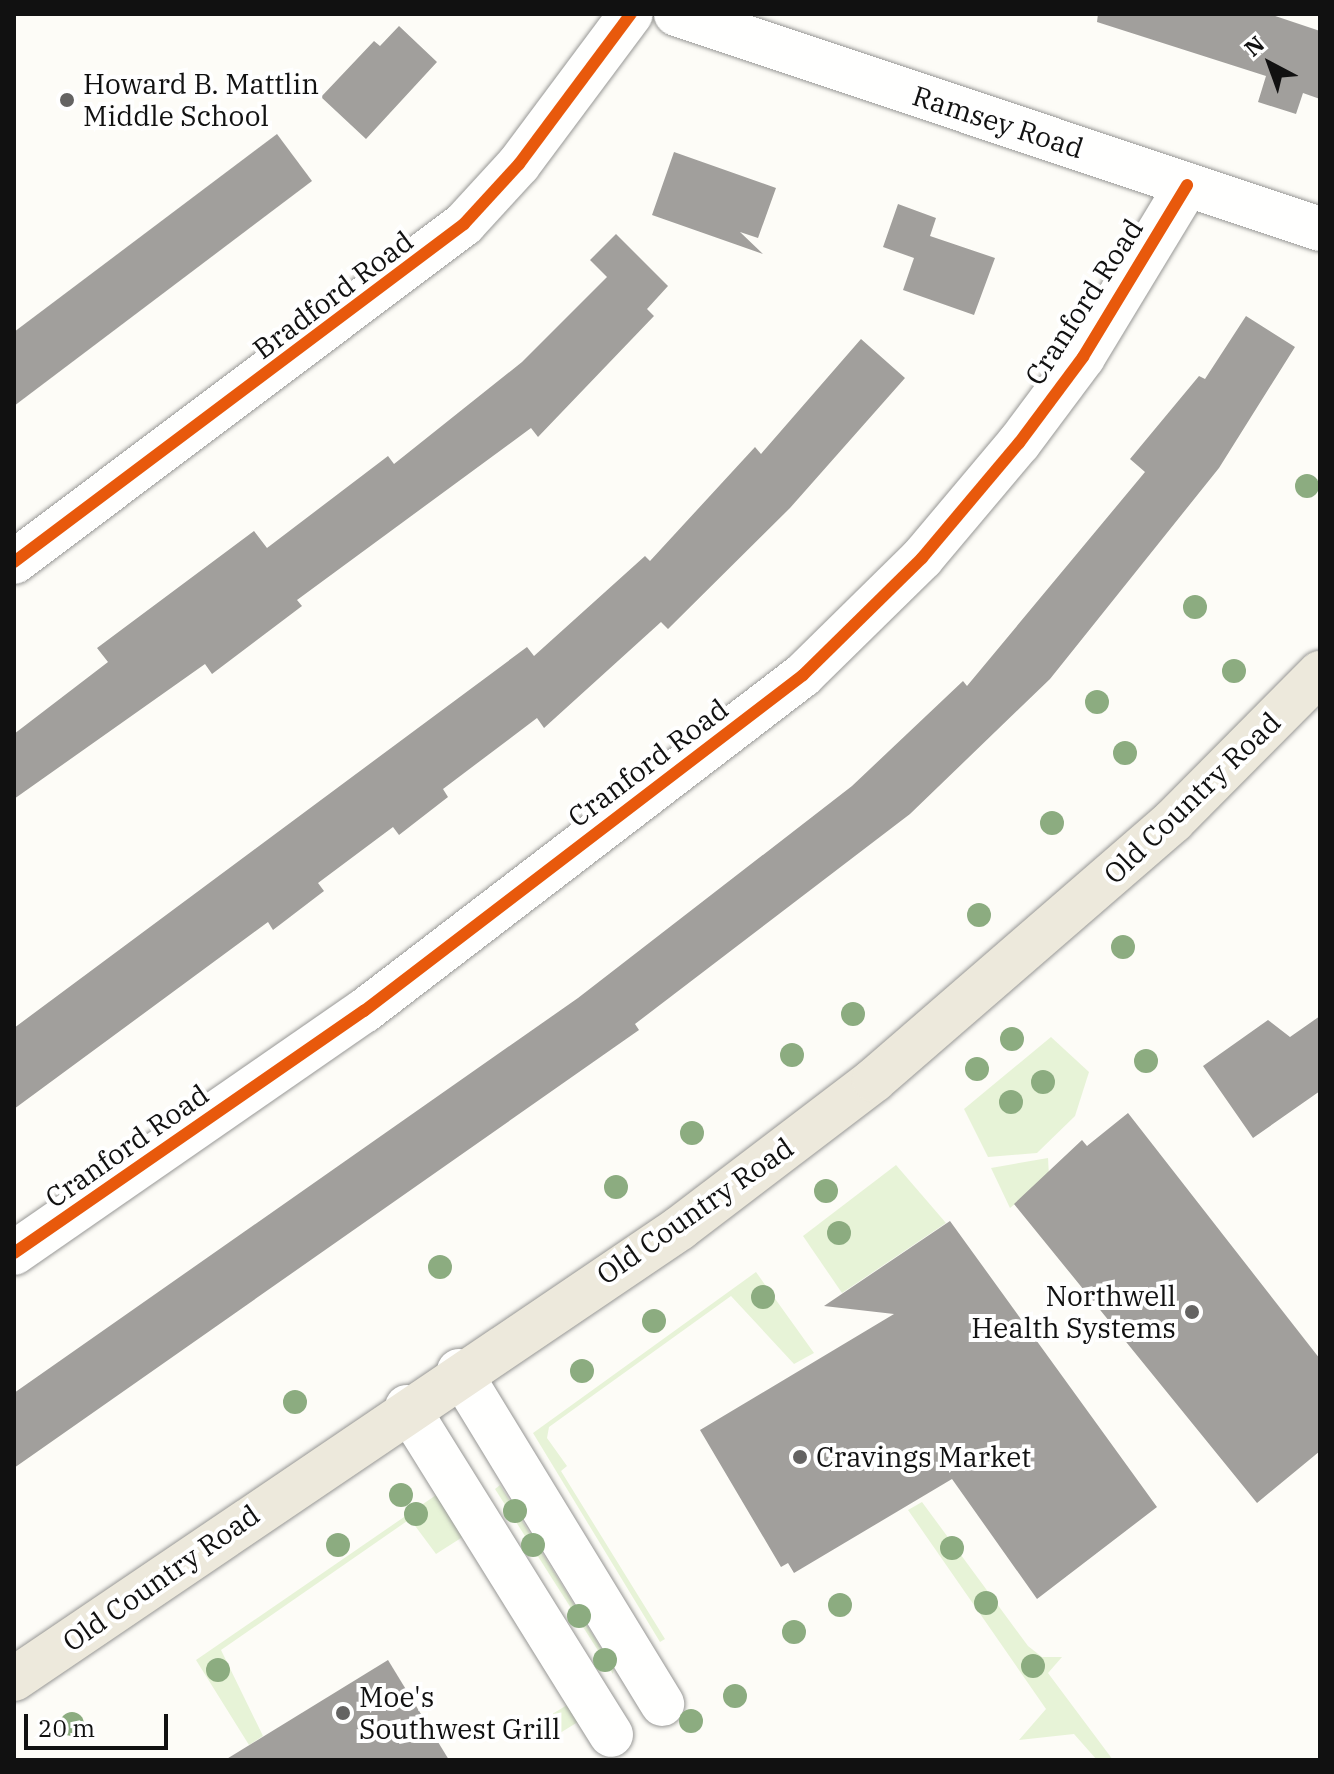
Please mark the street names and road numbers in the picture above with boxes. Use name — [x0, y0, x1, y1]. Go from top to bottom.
street label: Ramsey Road — [908, 79, 1088, 165]
street label: Cranford Road — [1018, 213, 1150, 391]
street label: Bradford Road — [246, 224, 420, 366]
street label: Cranford Road — [562, 692, 734, 834]
street label: Old Country Road — [1097, 705, 1287, 891]
street label: Cranford Road — [39, 1077, 215, 1215]
street label: Old Country Road — [590, 1131, 800, 1291]
street label: Old Country Road — [56, 1498, 266, 1658]

